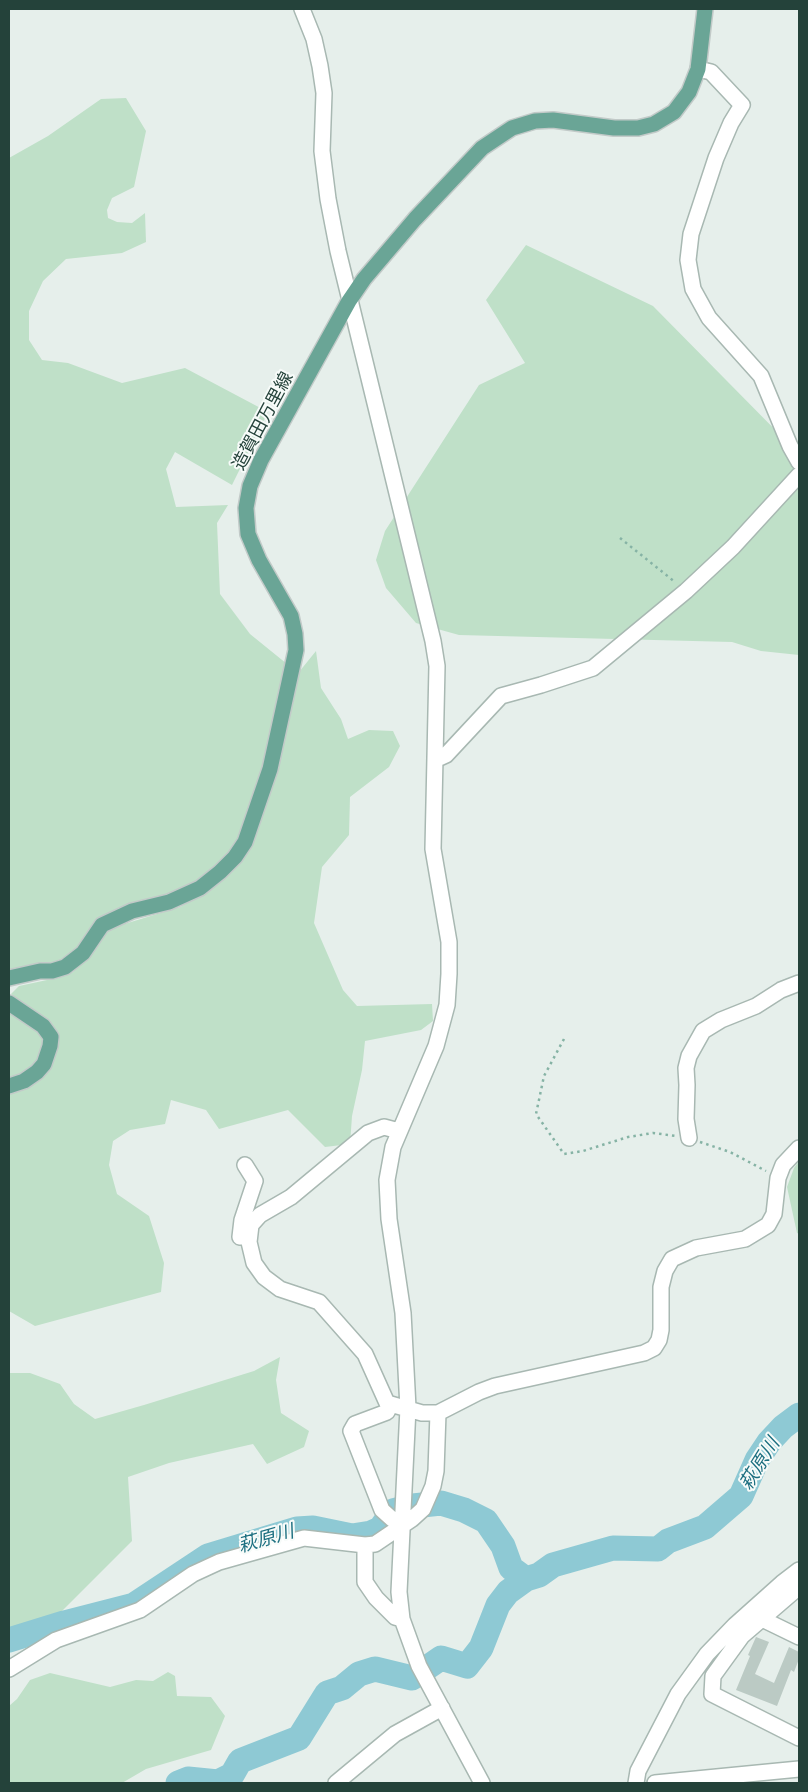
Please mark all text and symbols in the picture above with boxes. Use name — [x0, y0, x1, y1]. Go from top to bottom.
street label: 造賀田万里線 — [228, 368, 298, 474]
water label: 萩原川 — [735, 1434, 785, 1494]
water label: 萩原川 — [235, 1520, 297, 1558]

